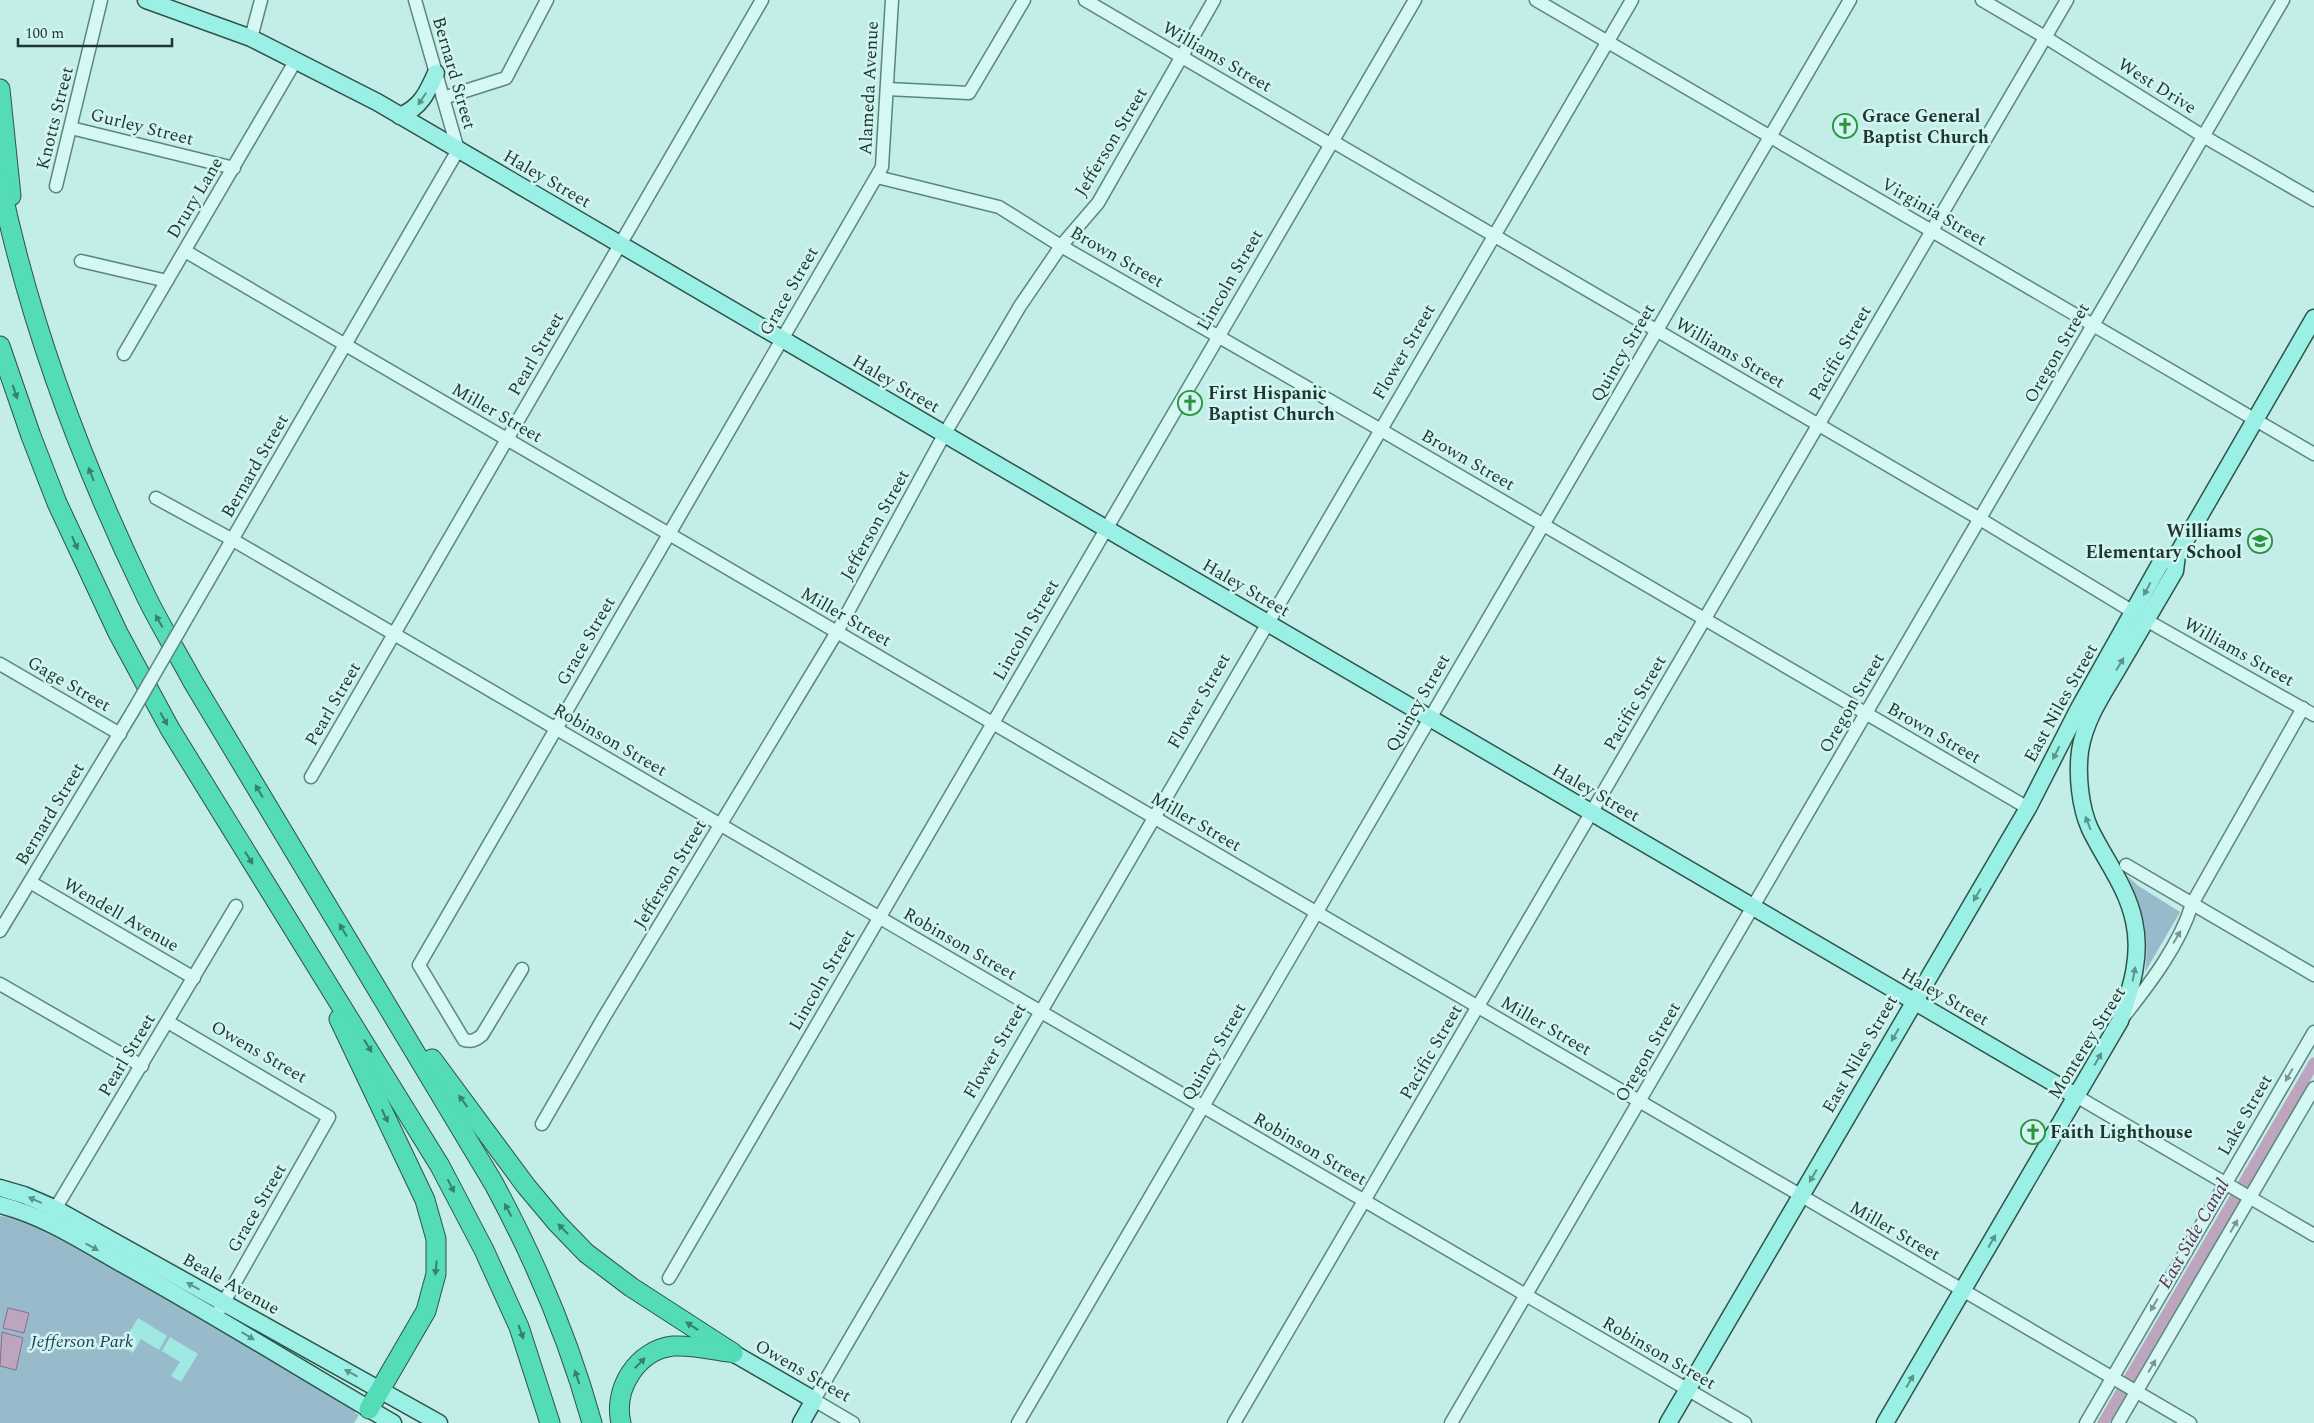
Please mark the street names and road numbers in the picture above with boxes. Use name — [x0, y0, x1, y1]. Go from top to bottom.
street label: Bernard Street — [425, 14, 483, 132]
street label: Williams Street — [1157, 15, 1277, 99]
street label: Alameda Avenue — [852, 20, 886, 156]
street label: West Drive — [2112, 51, 2202, 121]
street label: Knotts Street — [29, 64, 81, 172]
street label: Jefferson Street — [1068, 82, 1154, 202]
street label: Gurley Street — [88, 101, 196, 153]
street label: Haley Street — [498, 143, 596, 215]
street label: Drury Lane — [160, 152, 230, 244]
street label: Virginia Street — [1876, 171, 1992, 253]
street label: Brown Street — [1065, 219, 1169, 295]
street label: Lincoln Street — [1190, 224, 1270, 336]
street label: Grace Street — [753, 241, 825, 341]
street label: Oregon Street — [2017, 298, 2097, 408]
street label: Flower Street — [1366, 299, 1442, 405]
street label: Quincy Street — [1584, 299, 1662, 407]
street label: Pacific Street — [1802, 300, 1878, 406]
street label: Pearl Street — [501, 307, 571, 401]
street label: Williams Street — [1670, 311, 1790, 395]
street label: Haley Street — [847, 348, 945, 420]
street label: Miller Street — [446, 376, 548, 450]
street label: Bernard Street — [214, 409, 296, 523]
street label: Brown Street — [1416, 422, 1520, 498]
street label: Jefferson Street — [833, 465, 917, 585]
street label: Haley Street — [1197, 552, 1295, 624]
street label: Lincoln Street — [986, 574, 1066, 686]
street label: Miller Street — [795, 580, 897, 654]
street label: Grace Street — [550, 591, 622, 691]
street label: Williams Street — [2179, 610, 2299, 694]
street label: East Niles Street — [2017, 638, 2105, 768]
street label: Flower Street — [1161, 648, 1237, 754]
street label: Oregon Street — [1812, 648, 1892, 758]
street label: Gage Street — [22, 649, 116, 719]
street label: Quincy Street — [1379, 649, 1457, 757]
street label: Pacific Street — [1597, 650, 1673, 756]
street label: Pearl Street — [298, 657, 368, 751]
street label: Brown Street — [1882, 695, 1986, 771]
street label: Robinson Street — [548, 696, 672, 784]
street label: Bernard Street — [9, 757, 91, 871]
street label: Haley Street — [1547, 757, 1645, 829]
street label: Miller Street — [1145, 785, 1247, 859]
street label: Jefferson Street — [627, 814, 713, 934]
street label: Wendell Avenue — [58, 871, 184, 959]
street label: Robinson Street — [898, 900, 1022, 988]
street label: Lincoln Street — [782, 924, 862, 1036]
street label: Haley Street — [1896, 961, 1994, 1033]
street label: Monterey Street — [2041, 981, 2133, 1105]
street label: Miller Street — [1495, 989, 1597, 1063]
street label: East Niles Street — [1815, 990, 1905, 1118]
street label: Oregon Street — [1608, 997, 1688, 1107]
street label: Flower Street — [957, 998, 1033, 1104]
street label: Quincy Street — [1175, 998, 1253, 1106]
street label: Pacific Street — [1393, 999, 1469, 1105]
street label: Pearl Street — [92, 1008, 162, 1102]
street label: Owens Street — [206, 1014, 312, 1090]
street label: Lake Street — [2211, 1069, 2279, 1161]
street label: Robinson Street — [1248, 1105, 1372, 1193]
street label: Grace Street — [221, 1158, 293, 1258]
street label: Miller Street — [1844, 1194, 1946, 1268]
street label: Beale Avenue — [177, 1246, 285, 1322]
street label: Robinson Street — [1597, 1309, 1721, 1397]
street label: Owens Street — [750, 1333, 856, 1409]

